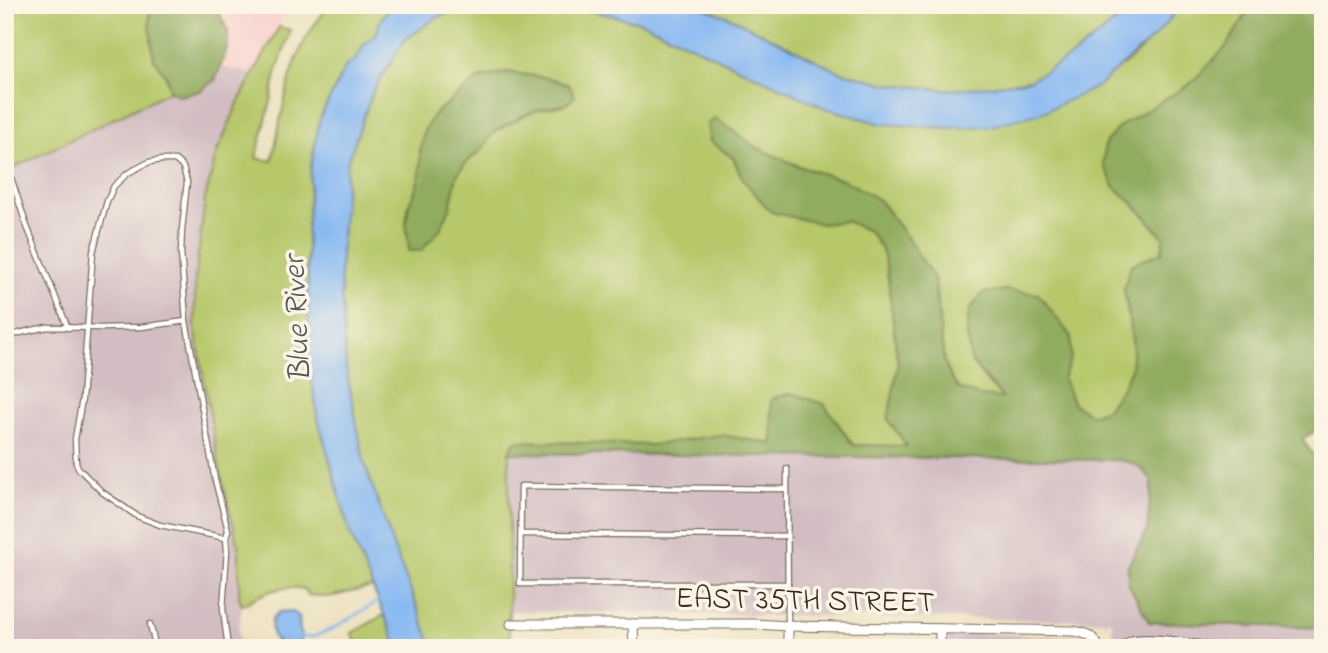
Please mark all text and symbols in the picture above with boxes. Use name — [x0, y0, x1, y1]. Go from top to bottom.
water label: Blue River — [272, 251, 326, 383]
street label: EAST 35TH STREET — [675, 578, 935, 626]

